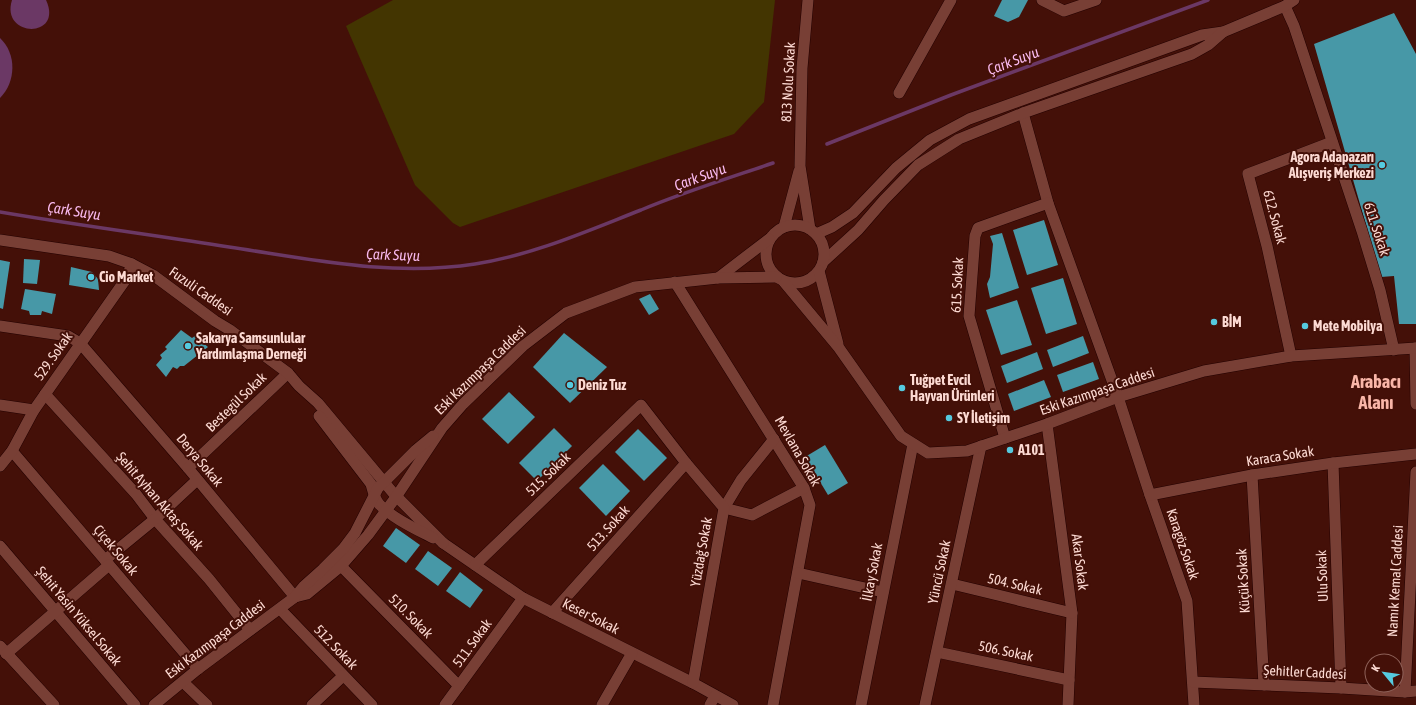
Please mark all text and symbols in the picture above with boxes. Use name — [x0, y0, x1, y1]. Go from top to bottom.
street label: 813 Nolu Sokak — [778, 42, 798, 122]
water label: Çark Suyu — [985, 43, 1041, 78]
place label: Agora Adapazarı Alışveriş Merkezi — [1288, 149, 1374, 181]
water label: Çark Suyu — [672, 159, 728, 194]
marker: Agora Adapazarı Alışveriş Merkezi — [1377, 160, 1387, 170]
street label: 612. Sokak — [1260, 188, 1290, 246]
water label: Çark Suyu — [46, 198, 102, 223]
street label: 611. Sokak — [1361, 200, 1393, 258]
water label: Çark Suyu — [366, 245, 420, 264]
street label: 615. Sokak — [948, 257, 966, 313]
street label: Fuzuli Caddesi — [166, 263, 236, 319]
place label: Cio Market — [99, 269, 153, 285]
marker: Cio Market — [86, 272, 96, 282]
place label: BİM — [1222, 313, 1242, 330]
marker: BİM — [1209, 317, 1219, 327]
place label: Mete Mobilya — [1313, 318, 1383, 334]
marker: Mete Mobilya — [1300, 321, 1310, 331]
street label: Eski Kazımpaşa Caddesi — [431, 322, 529, 418]
street label: 529. Sokak — [31, 329, 75, 383]
place label: Sakarya Samsunlular Yardımlaşma Derneği — [195, 330, 306, 362]
marker: Sakarya Samsunlular Yardımlaşma Derneği — [183, 341, 193, 351]
street label: Eski Kazımpaşa Caddesi — [1038, 364, 1156, 418]
street label: Bestegül Sokak — [202, 369, 270, 435]
district label: Arabacı Alanı — [1350, 371, 1401, 413]
place label: Tuğpet Evcil Hayvan Ürünleri — [910, 372, 994, 404]
place label: Deniz Tuz — [578, 377, 626, 393]
marker: Deniz Tuz — [565, 380, 575, 390]
marker: Tuğpet Evcil Hayvan Ürünleri — [897, 383, 907, 393]
place label: SY İletişim — [957, 409, 1010, 426]
street label: Mevlana Sokak — [772, 413, 824, 489]
marker: SY İletişim — [944, 413, 954, 423]
street label: Derya Sokak — [173, 430, 227, 490]
place label: A101 — [1017, 442, 1045, 458]
street label: Karaca Sokak — [1245, 443, 1315, 469]
marker: A101 — [1005, 445, 1015, 455]
street label: Şehit Ayhan Aktaş Sokak — [113, 449, 207, 553]
street label: 515. Sokak — [522, 449, 574, 499]
street label: 513. Sokak — [584, 502, 632, 554]
street label: Karagöz Sokak — [1163, 506, 1203, 582]
street label: Yüzdağ Sokak — [687, 516, 715, 588]
street label: Çiçek Sokak — [90, 522, 142, 578]
street label: Namık Kemal Caddesi — [1384, 525, 1406, 637]
street label: Akar Sokak — [1069, 533, 1091, 591]
street label: Yüncü Sokak — [924, 539, 954, 605]
street label: İlkay Sokak — [859, 542, 885, 602]
street label: Küçük Sokak — [1233, 548, 1253, 614]
street label: Ulu Sokak — [1313, 550, 1331, 602]
street label: Şehit Yasin Yüksel Sokak — [33, 563, 125, 669]
street label: 504. Sokak — [986, 570, 1044, 598]
street label: 510. Sokak — [386, 591, 436, 641]
street label: Keser Sokak — [560, 595, 622, 637]
street label: Eski Kazımpaşa Caddesi — [162, 596, 268, 682]
street label: 511. Sokak — [449, 616, 495, 670]
street label: 512. Sokak — [311, 621, 361, 673]
street label: 506. Sokak — [977, 637, 1035, 665]
north arrow — [1364, 653, 1404, 693]
street label: Şehitler Caddesi — [1263, 662, 1347, 682]
text: K — [1369, 662, 1382, 673]

